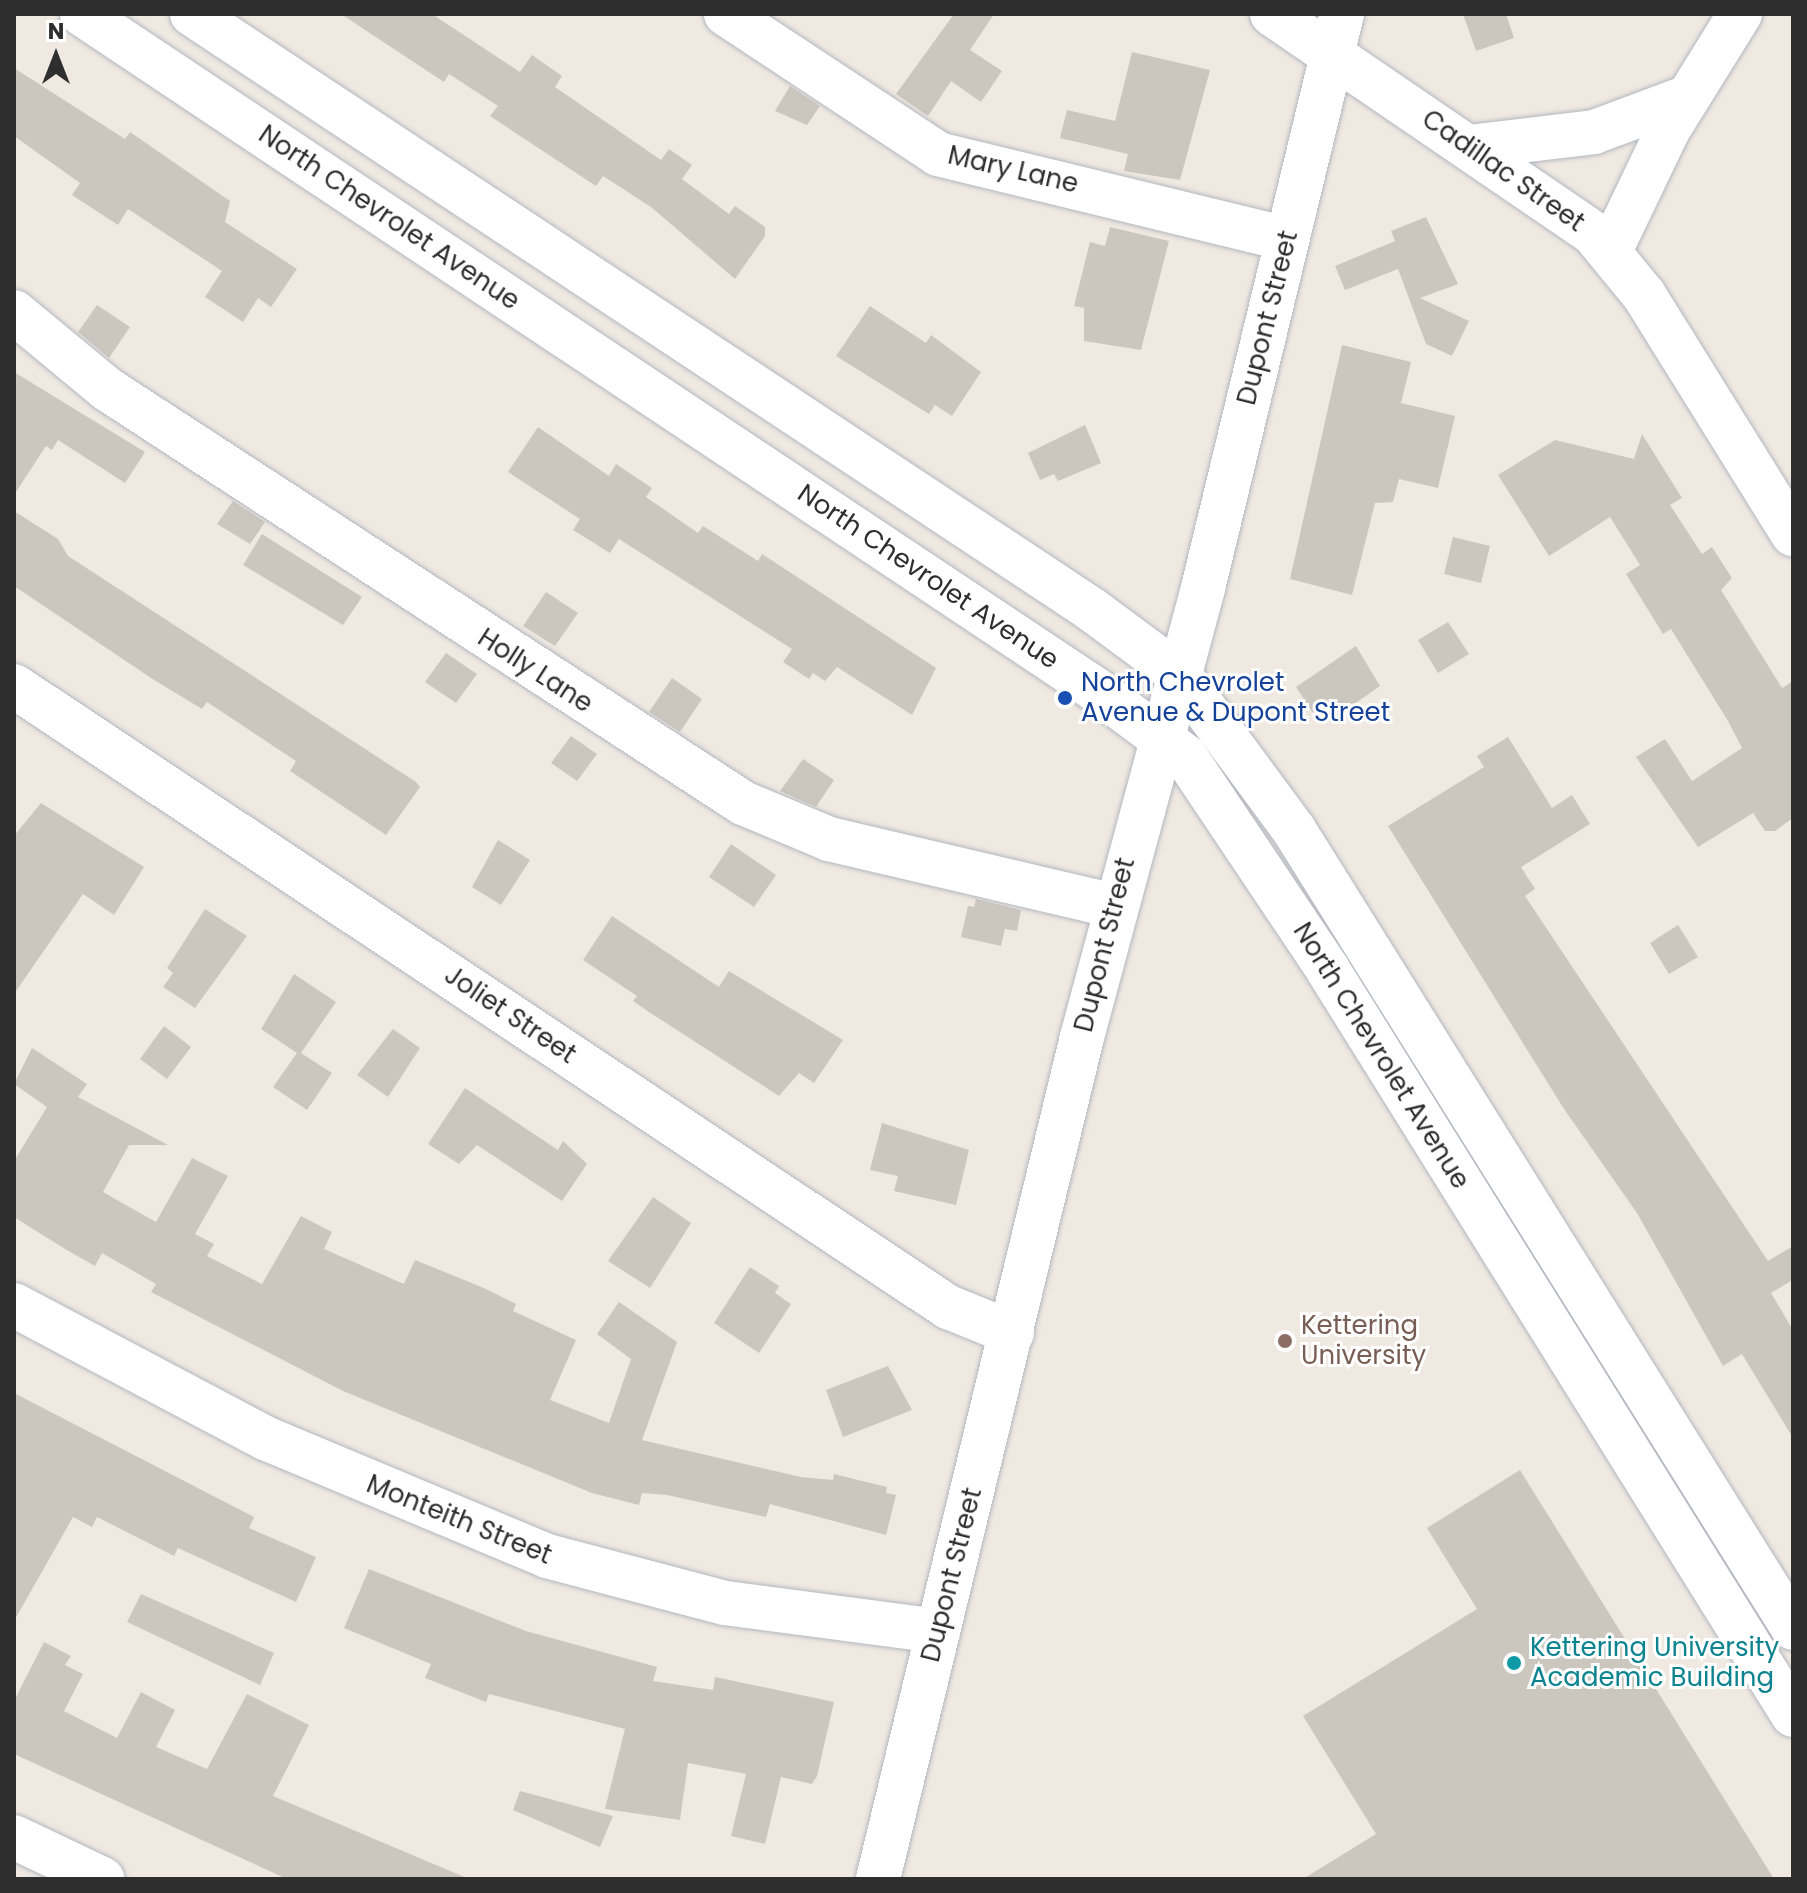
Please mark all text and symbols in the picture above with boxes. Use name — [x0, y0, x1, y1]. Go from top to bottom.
north arrow — [16, 16, 96, 96]
text: N — [48, 16, 64, 47]
street label: Cadillac Street — [1416, 103, 1590, 239]
street label: North Chevrolet Avenue — [253, 119, 525, 317]
street label: Mary Lane — [945, 140, 1081, 200]
street label: Dupont Street — [1231, 228, 1305, 408]
street label: North Chevrolet Avenue — [792, 478, 1064, 676]
street label: Holly Lane — [472, 622, 598, 720]
place label: North Chevrolet Avenue & Dupont Street — [1081, 667, 1390, 728]
marker: North Chevrolet Avenue & Dupont Street — [1056, 689, 1074, 707]
street label: Dupont Street — [1068, 855, 1142, 1035]
street label: North Chevrolet Avenue — [1286, 917, 1476, 1195]
street label: Joliet Street — [438, 960, 582, 1070]
place label: Kettering University — [1301, 1310, 1426, 1372]
marker: Kettering University — [1276, 1332, 1294, 1350]
street label: Monteith Street — [362, 1469, 556, 1571]
street label: Dupont Street — [915, 1485, 989, 1665]
place label: Kettering University Academic Building — [1530, 1632, 1779, 1694]
marker: Kettering University Academic Building — [1505, 1654, 1523, 1672]

